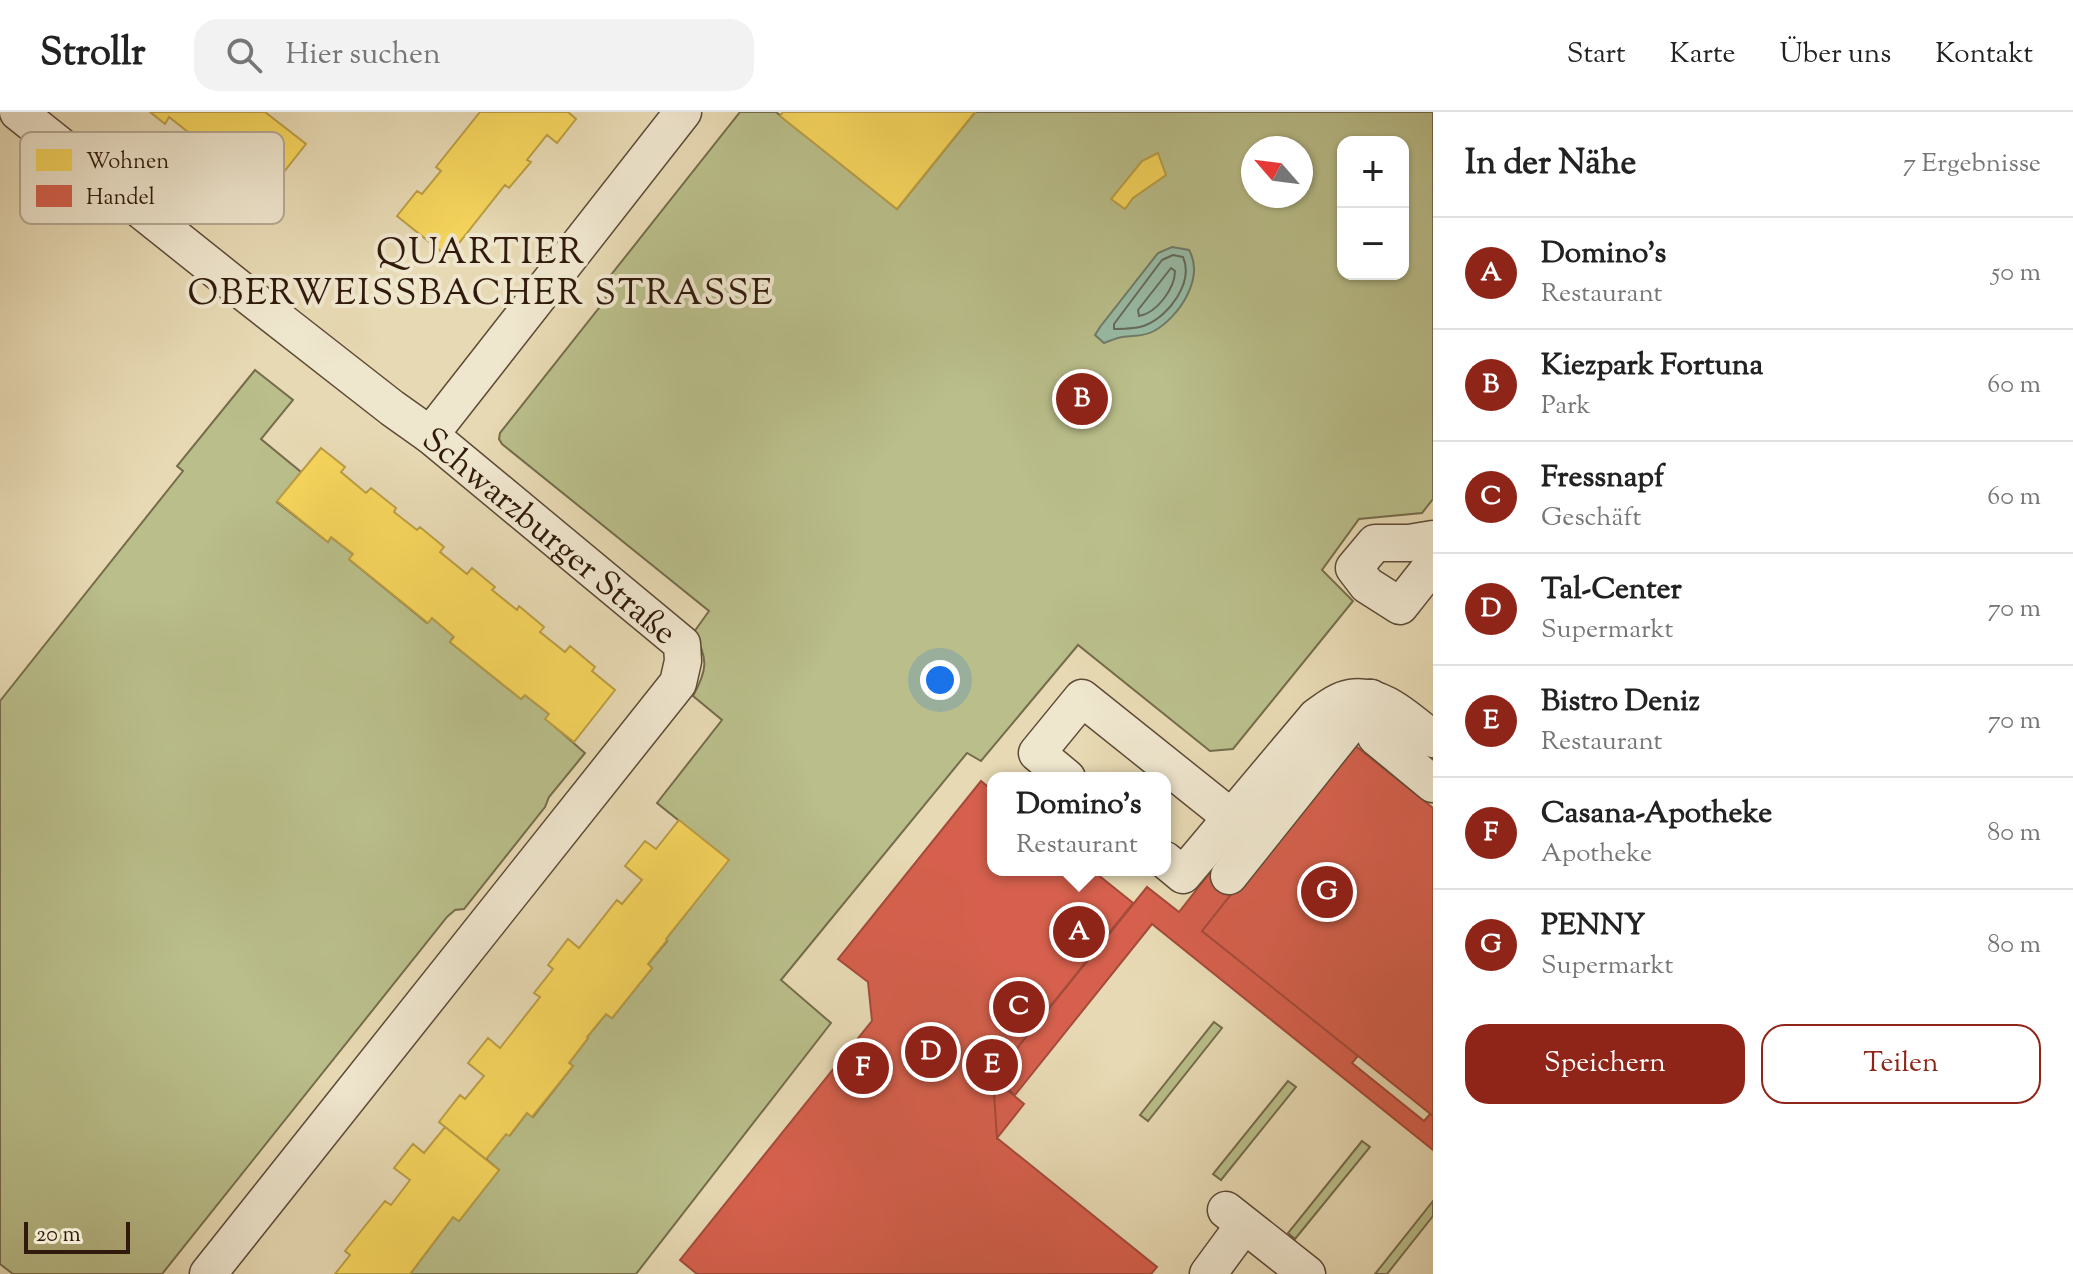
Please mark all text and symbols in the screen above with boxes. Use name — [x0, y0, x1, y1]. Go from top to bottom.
search box — [194, 19, 754, 91]
text: Strollr — [40, 28, 146, 82]
icon: search — [222, 33, 266, 77]
text: Hier suchen — [286, 34, 441, 77]
text: Start — [1567, 35, 1626, 75]
text: Karte — [1670, 35, 1736, 75]
text: Über uns — [1780, 35, 1891, 75]
text: Kontakt — [1935, 35, 2033, 75]
legend — [20, 132, 284, 224]
north arrow — [1241, 136, 1313, 208]
map controls — [1337, 136, 1409, 280]
button: + — [1337, 136, 1409, 208]
text: In der Nähe — [1465, 140, 1636, 189]
text: 7 Ergebnisse — [1903, 146, 2041, 183]
text: Wohnen — [86, 147, 169, 179]
text: Handel — [86, 183, 155, 215]
button: − — [1337, 208, 1409, 280]
district label: QUARTIER OBERWEISSBACHER STRASSE — [188, 228, 774, 321]
text: Domino's — [1541, 233, 1666, 276]
text: A — [1480, 255, 1502, 292]
text: 50 m — [1991, 255, 2041, 292]
text: Restaurant — [1541, 276, 1662, 313]
text: Kiezpark Fortuna — [1541, 345, 1763, 388]
text: B — [1483, 367, 1499, 404]
text: 60 m — [1987, 367, 2041, 404]
pin: B — [1056, 369, 1108, 429]
text: Park — [1541, 388, 1591, 425]
street label: Schwarzburger Straße — [410, 417, 686, 658]
text: Fressnapf — [1541, 457, 1664, 500]
text: C — [1481, 479, 1501, 516]
text: 60 m — [1987, 479, 2041, 516]
text: Geschäft — [1541, 500, 1641, 537]
text: Tal-Center — [1541, 569, 1682, 612]
text: D — [1481, 591, 1501, 628]
text: 70 m — [1988, 591, 2041, 628]
text: Supermarkt — [1541, 612, 1673, 649]
your location — [920, 660, 960, 700]
text: Bistro Deniz — [1541, 681, 1700, 724]
text: E — [1483, 703, 1499, 740]
text: 70 m — [1988, 703, 2041, 740]
text: Restaurant — [1541, 724, 1662, 761]
popup — [987, 772, 1171, 876]
text: Domino's — [1016, 784, 1142, 827]
text: Casana-Apotheke — [1541, 793, 1772, 836]
text: F — [1484, 815, 1498, 852]
text: 80 m — [1987, 815, 2041, 852]
text: Restaurant — [1016, 827, 1138, 864]
text: Apotheke — [1541, 836, 1652, 873]
pin: G — [1301, 862, 1353, 922]
pin: A — [1053, 902, 1105, 962]
text: PENNY — [1541, 905, 1645, 948]
text: G — [1480, 927, 1502, 964]
text: 80 m — [1987, 927, 2041, 964]
text: Supermarkt — [1541, 948, 1673, 985]
pin: C — [993, 977, 1045, 1037]
pin: D — [905, 1022, 957, 1082]
button: Speichern — [1465, 1024, 1745, 1104]
button: Teilen — [1761, 1024, 2041, 1104]
pin: E — [966, 1035, 1018, 1095]
pin: F — [837, 1038, 889, 1098]
scale bar — [24, 1218, 130, 1254]
text: 20 m — [36, 1220, 81, 1252]

